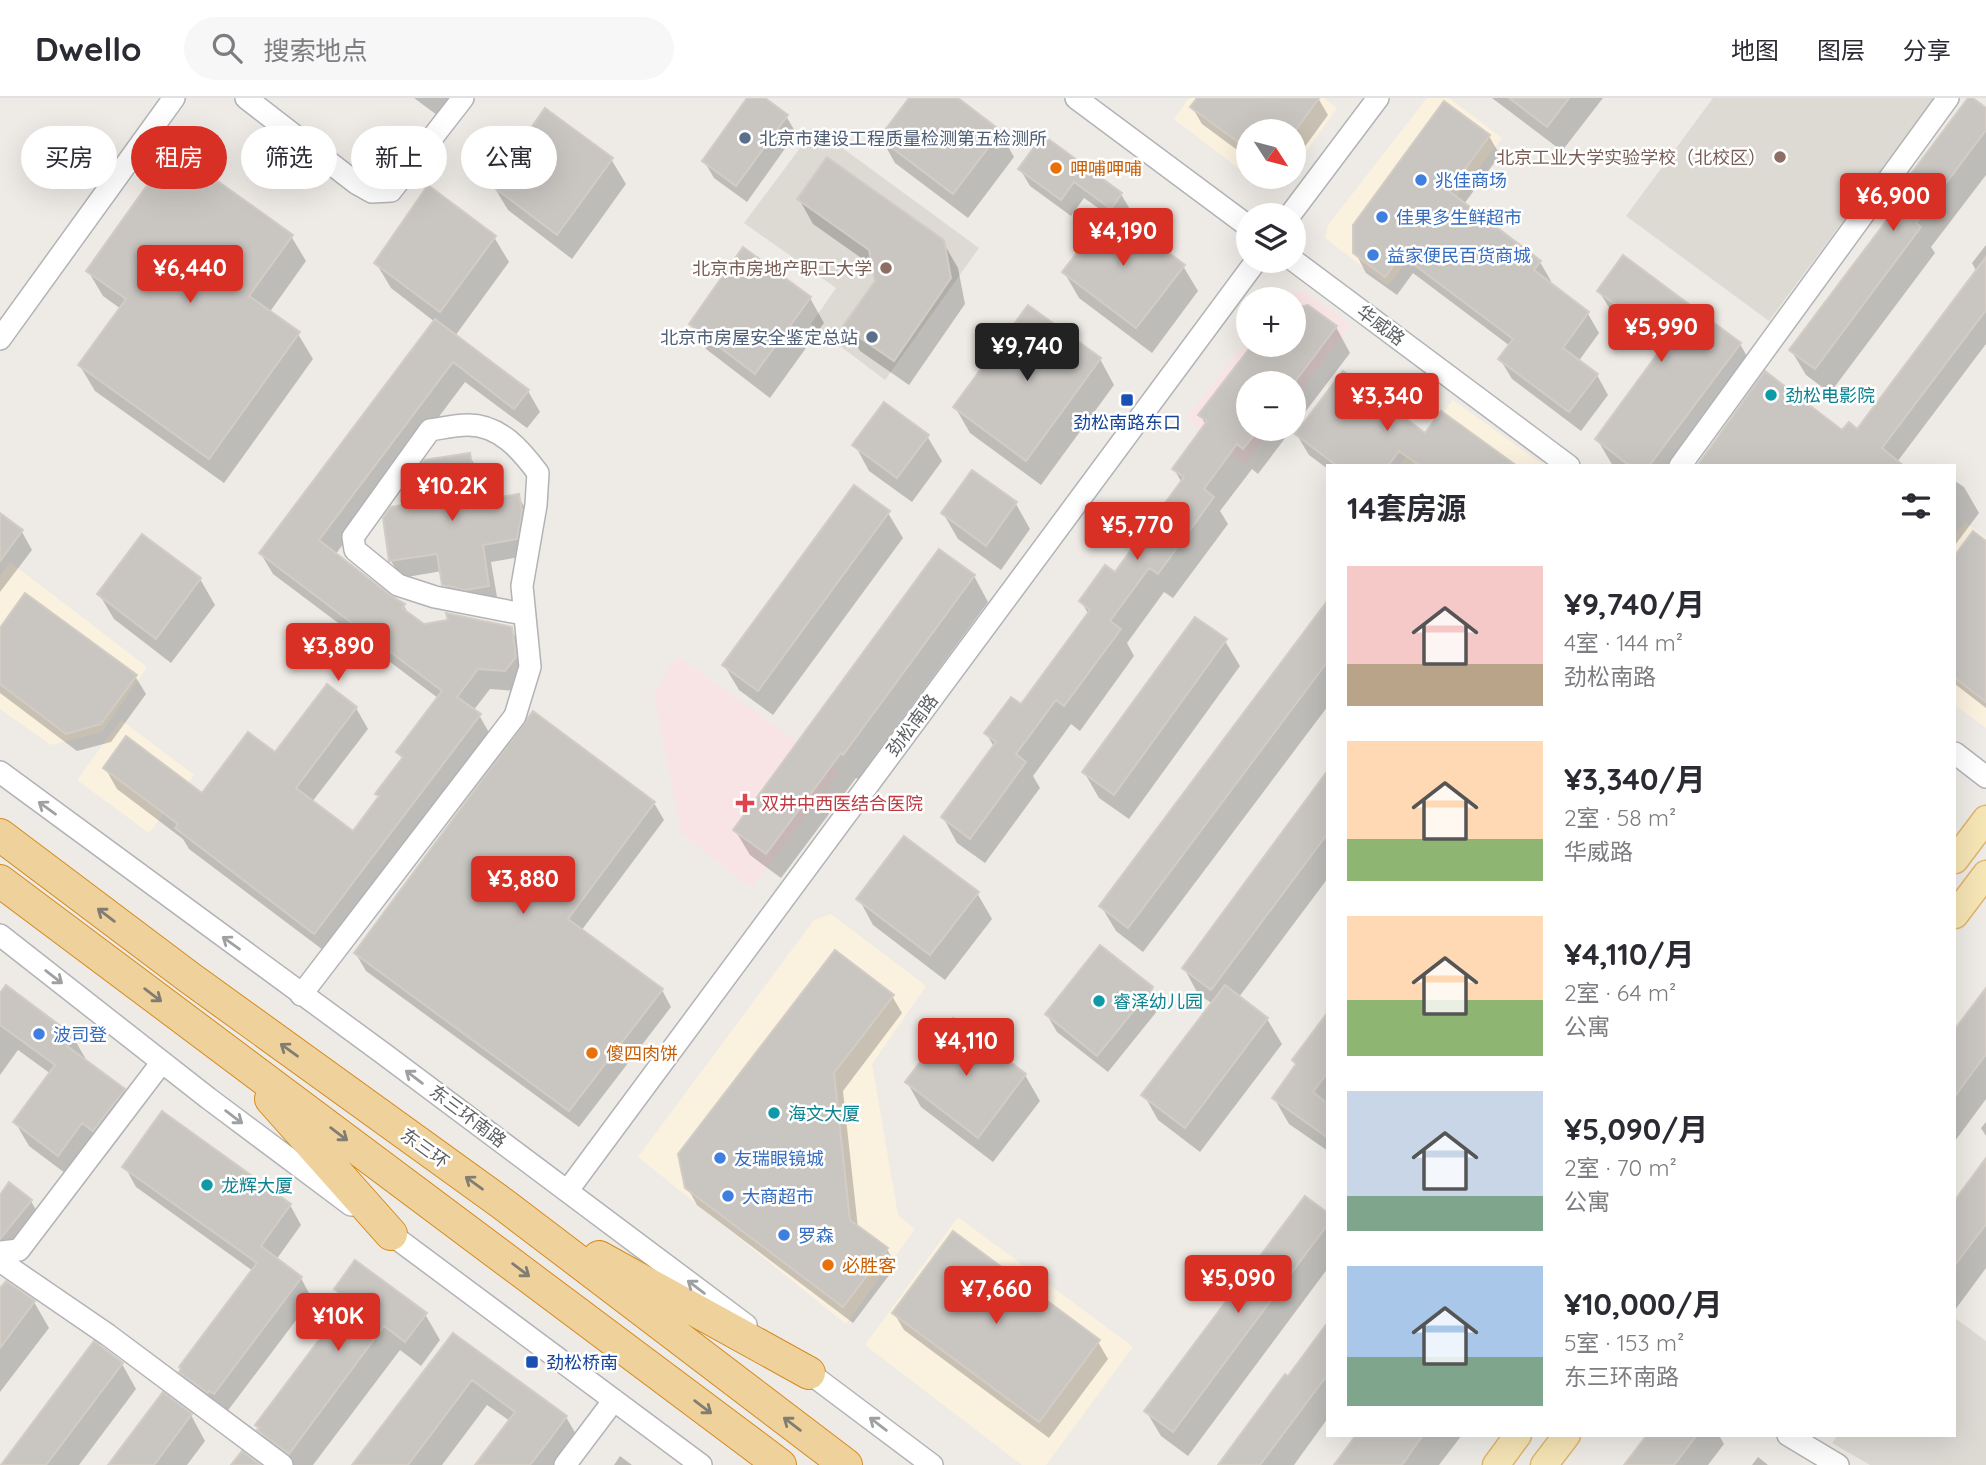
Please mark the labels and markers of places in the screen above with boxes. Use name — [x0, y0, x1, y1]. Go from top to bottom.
place label: 北京市建设工程质量检测第五检测所 — [759, 127, 1047, 150]
marker: 北京市建设工程质量检测第五检测所 — [737, 130, 753, 146]
place label: 北京工业大学实验学校（北校区） — [1496, 146, 1766, 169]
marker: 北京工业大学实验学校（北校区） — [1772, 149, 1788, 165]
place label: 呷哺呷哺 — [1070, 157, 1142, 180]
marker: 呷哺呷哺 — [1048, 160, 1064, 176]
place label: 兆佳商场 — [1435, 169, 1507, 192]
marker: 兆佳商场 — [1413, 172, 1429, 188]
pin: ¥6,900 — [1836, 174, 1950, 233]
place label: 佳果多生鲜超市 — [1396, 206, 1522, 229]
pin: ¥4,190 — [1066, 208, 1180, 268]
marker: 佳果多生鲜超市 — [1374, 209, 1390, 225]
place label: 益家便民百货商城 — [1387, 244, 1531, 267]
pin: ¥6,440 — [133, 246, 247, 305]
marker: 益家便民百货商城 — [1365, 247, 1381, 263]
place label: 北京市房地产职工大学 — [692, 257, 872, 280]
marker: 北京市房地产职工大学 — [878, 260, 894, 276]
pin: ¥5,990 — [1604, 304, 1718, 364]
pin: ¥9,740 — [970, 324, 1084, 383]
place label: 北京市房屋安全鉴定总站 — [660, 326, 858, 349]
marker: 北京市房屋安全鉴定总站 — [864, 329, 880, 345]
pin: ¥3,340 — [1330, 374, 1444, 433]
place label: 劲松电影院 — [1785, 384, 1875, 407]
marker: 劲松电影院 — [1763, 387, 1779, 403]
marker: 劲松南路东口 — [1119, 392, 1135, 408]
place label: 劲松南路东口 — [1073, 411, 1181, 434]
pin: ¥10.2K — [395, 464, 509, 523]
pin: ¥5,770 — [1080, 503, 1194, 562]
pin: ¥3,890 — [281, 624, 395, 683]
place label: 双井中西医结合医院 — [761, 792, 923, 815]
marker: 双井中西医结合医院 — [735, 793, 755, 813]
pin: ¥3,880 — [466, 856, 580, 916]
place label: 睿泽幼儿园 — [1113, 990, 1203, 1013]
marker: 睿泽幼儿园 — [1091, 993, 1107, 1009]
pin: ¥4,110 — [909, 1018, 1023, 1078]
place label: 波司登 — [53, 1023, 107, 1046]
marker: 波司登 — [31, 1026, 47, 1042]
place label: 傻四肉饼 — [606, 1042, 678, 1065]
marker: 傻四肉饼 — [584, 1045, 600, 1061]
place label: 海文大厦 — [788, 1102, 860, 1125]
marker: 海文大厦 — [766, 1105, 782, 1121]
place label: 友瑞眼镜城 — [734, 1147, 824, 1170]
marker: 友瑞眼镜城 — [712, 1150, 728, 1166]
place label: 龙辉大厦 — [221, 1174, 293, 1197]
marker: 龙辉大厦 — [199, 1177, 215, 1193]
place label: 大商超市 — [742, 1185, 814, 1208]
marker: 大商超市 — [720, 1188, 736, 1204]
place label: 罗森 — [798, 1224, 834, 1247]
marker: 罗森 — [776, 1227, 792, 1243]
place label: 必胜客 — [842, 1254, 896, 1277]
pin: ¥5,090 — [1181, 1256, 1295, 1315]
marker: 必胜客 — [820, 1257, 836, 1273]
pin: ¥7,660 — [939, 1266, 1053, 1326]
pin: ¥10K — [297, 1294, 379, 1353]
place label: 劲松桥南 — [546, 1351, 618, 1374]
marker: 劲松桥南 — [524, 1354, 540, 1370]

